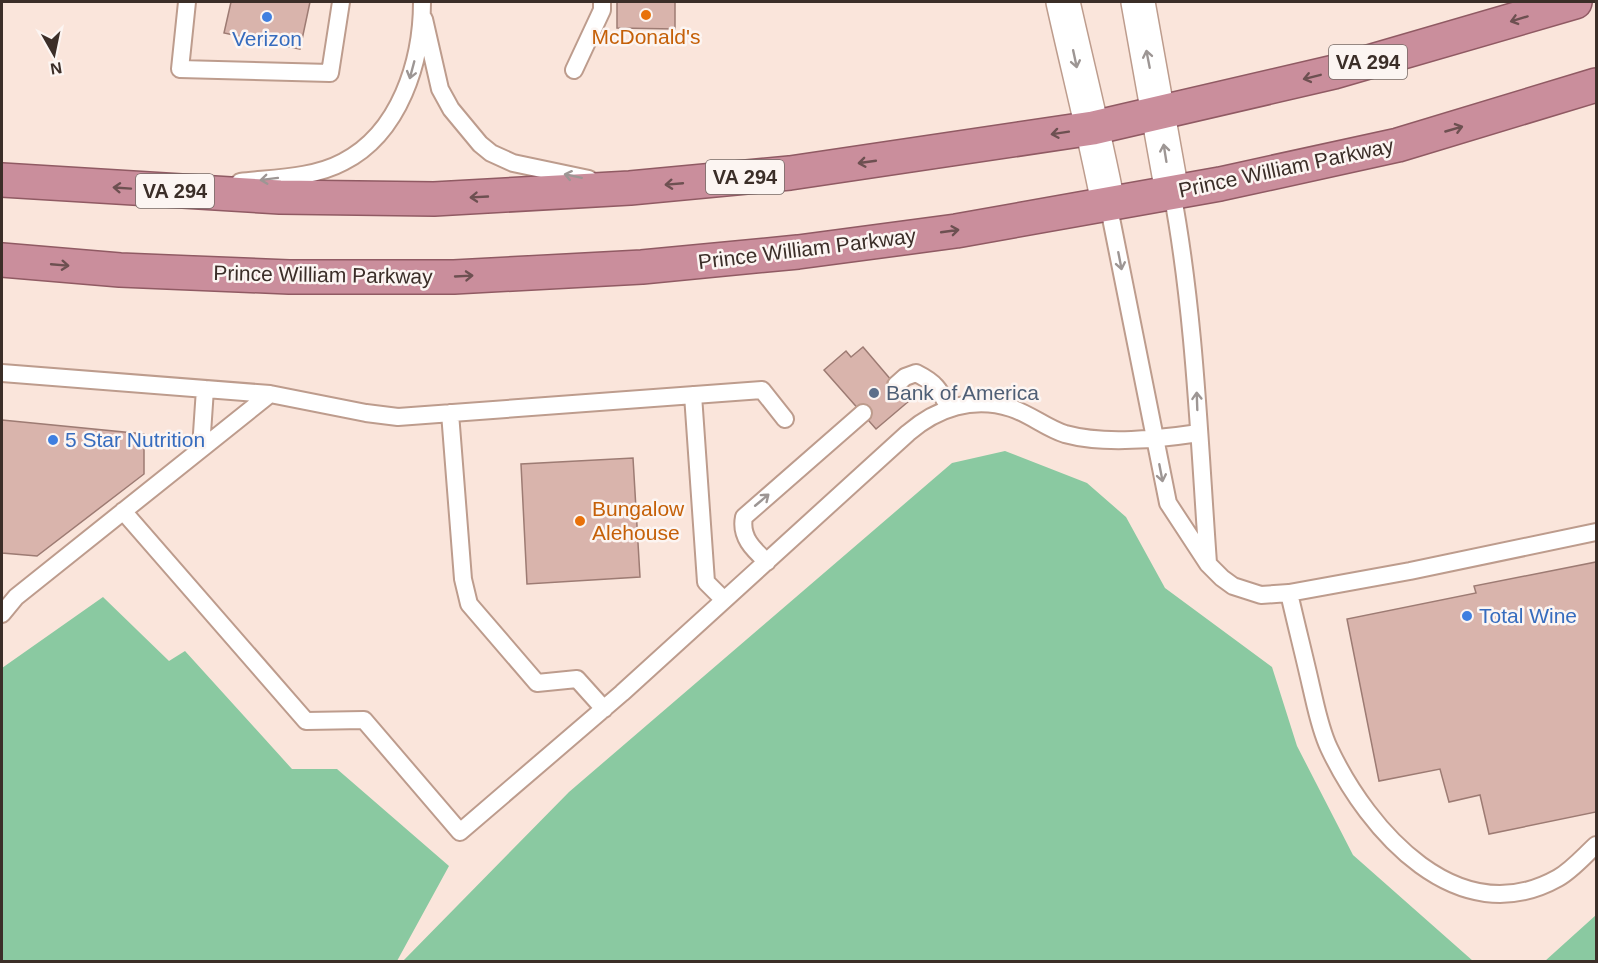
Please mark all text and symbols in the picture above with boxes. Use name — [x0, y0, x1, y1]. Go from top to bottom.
marker: McDonald's — [639, 8, 653, 22]
marker: Verizon — [260, 10, 274, 24]
one-way arrow — [1510, 14, 1529, 25]
north arrow — [24, 24, 84, 84]
place label: McDonald's — [591, 25, 701, 48]
place label: Verizon — [232, 27, 302, 50]
road number: VA 294 — [1329, 45, 1407, 79]
one-way arrow — [1070, 49, 1082, 68]
one-way arrow — [1142, 50, 1153, 69]
text: N — [49, 59, 63, 78]
one-way arrow — [406, 60, 417, 79]
one-way arrow — [1302, 72, 1321, 84]
one-way arrow — [1444, 123, 1463, 134]
one-way arrow — [1051, 128, 1071, 139]
street label: Prince William Parkway — [1176, 133, 1396, 202]
one-way arrow — [1159, 144, 1170, 163]
one-way arrow — [858, 156, 878, 167]
road number: VA 294 — [706, 160, 784, 194]
one-way arrow — [563, 169, 582, 181]
one-way arrow — [259, 173, 279, 184]
road number: VA 294 — [136, 174, 214, 208]
one-way arrow — [664, 179, 684, 190]
one-way arrow — [113, 182, 133, 193]
one-way arrow — [470, 191, 490, 202]
street label: Prince William Parkway — [697, 224, 918, 273]
one-way arrow — [940, 226, 959, 237]
one-way arrow — [1115, 250, 1126, 270]
one-way arrow — [49, 260, 69, 271]
street label: Prince William Parkway — [213, 261, 433, 288]
one-way arrow — [454, 271, 474, 282]
place label: Bank of America — [886, 381, 1039, 404]
marker: Bank of America — [867, 386, 881, 400]
one-way arrow — [1192, 391, 1203, 411]
place label: 5 Star Nutrition — [65, 428, 205, 451]
marker: 5 Star Nutrition — [46, 433, 60, 447]
one-way arrow — [1156, 462, 1167, 482]
one-way arrow — [754, 493, 769, 507]
place label: Bungalow Alehouse — [592, 497, 685, 544]
marker: Bungalow Alehouse — [573, 514, 587, 528]
place label: Total Wine — [1479, 604, 1577, 627]
marker: Total Wine — [1460, 609, 1474, 623]

